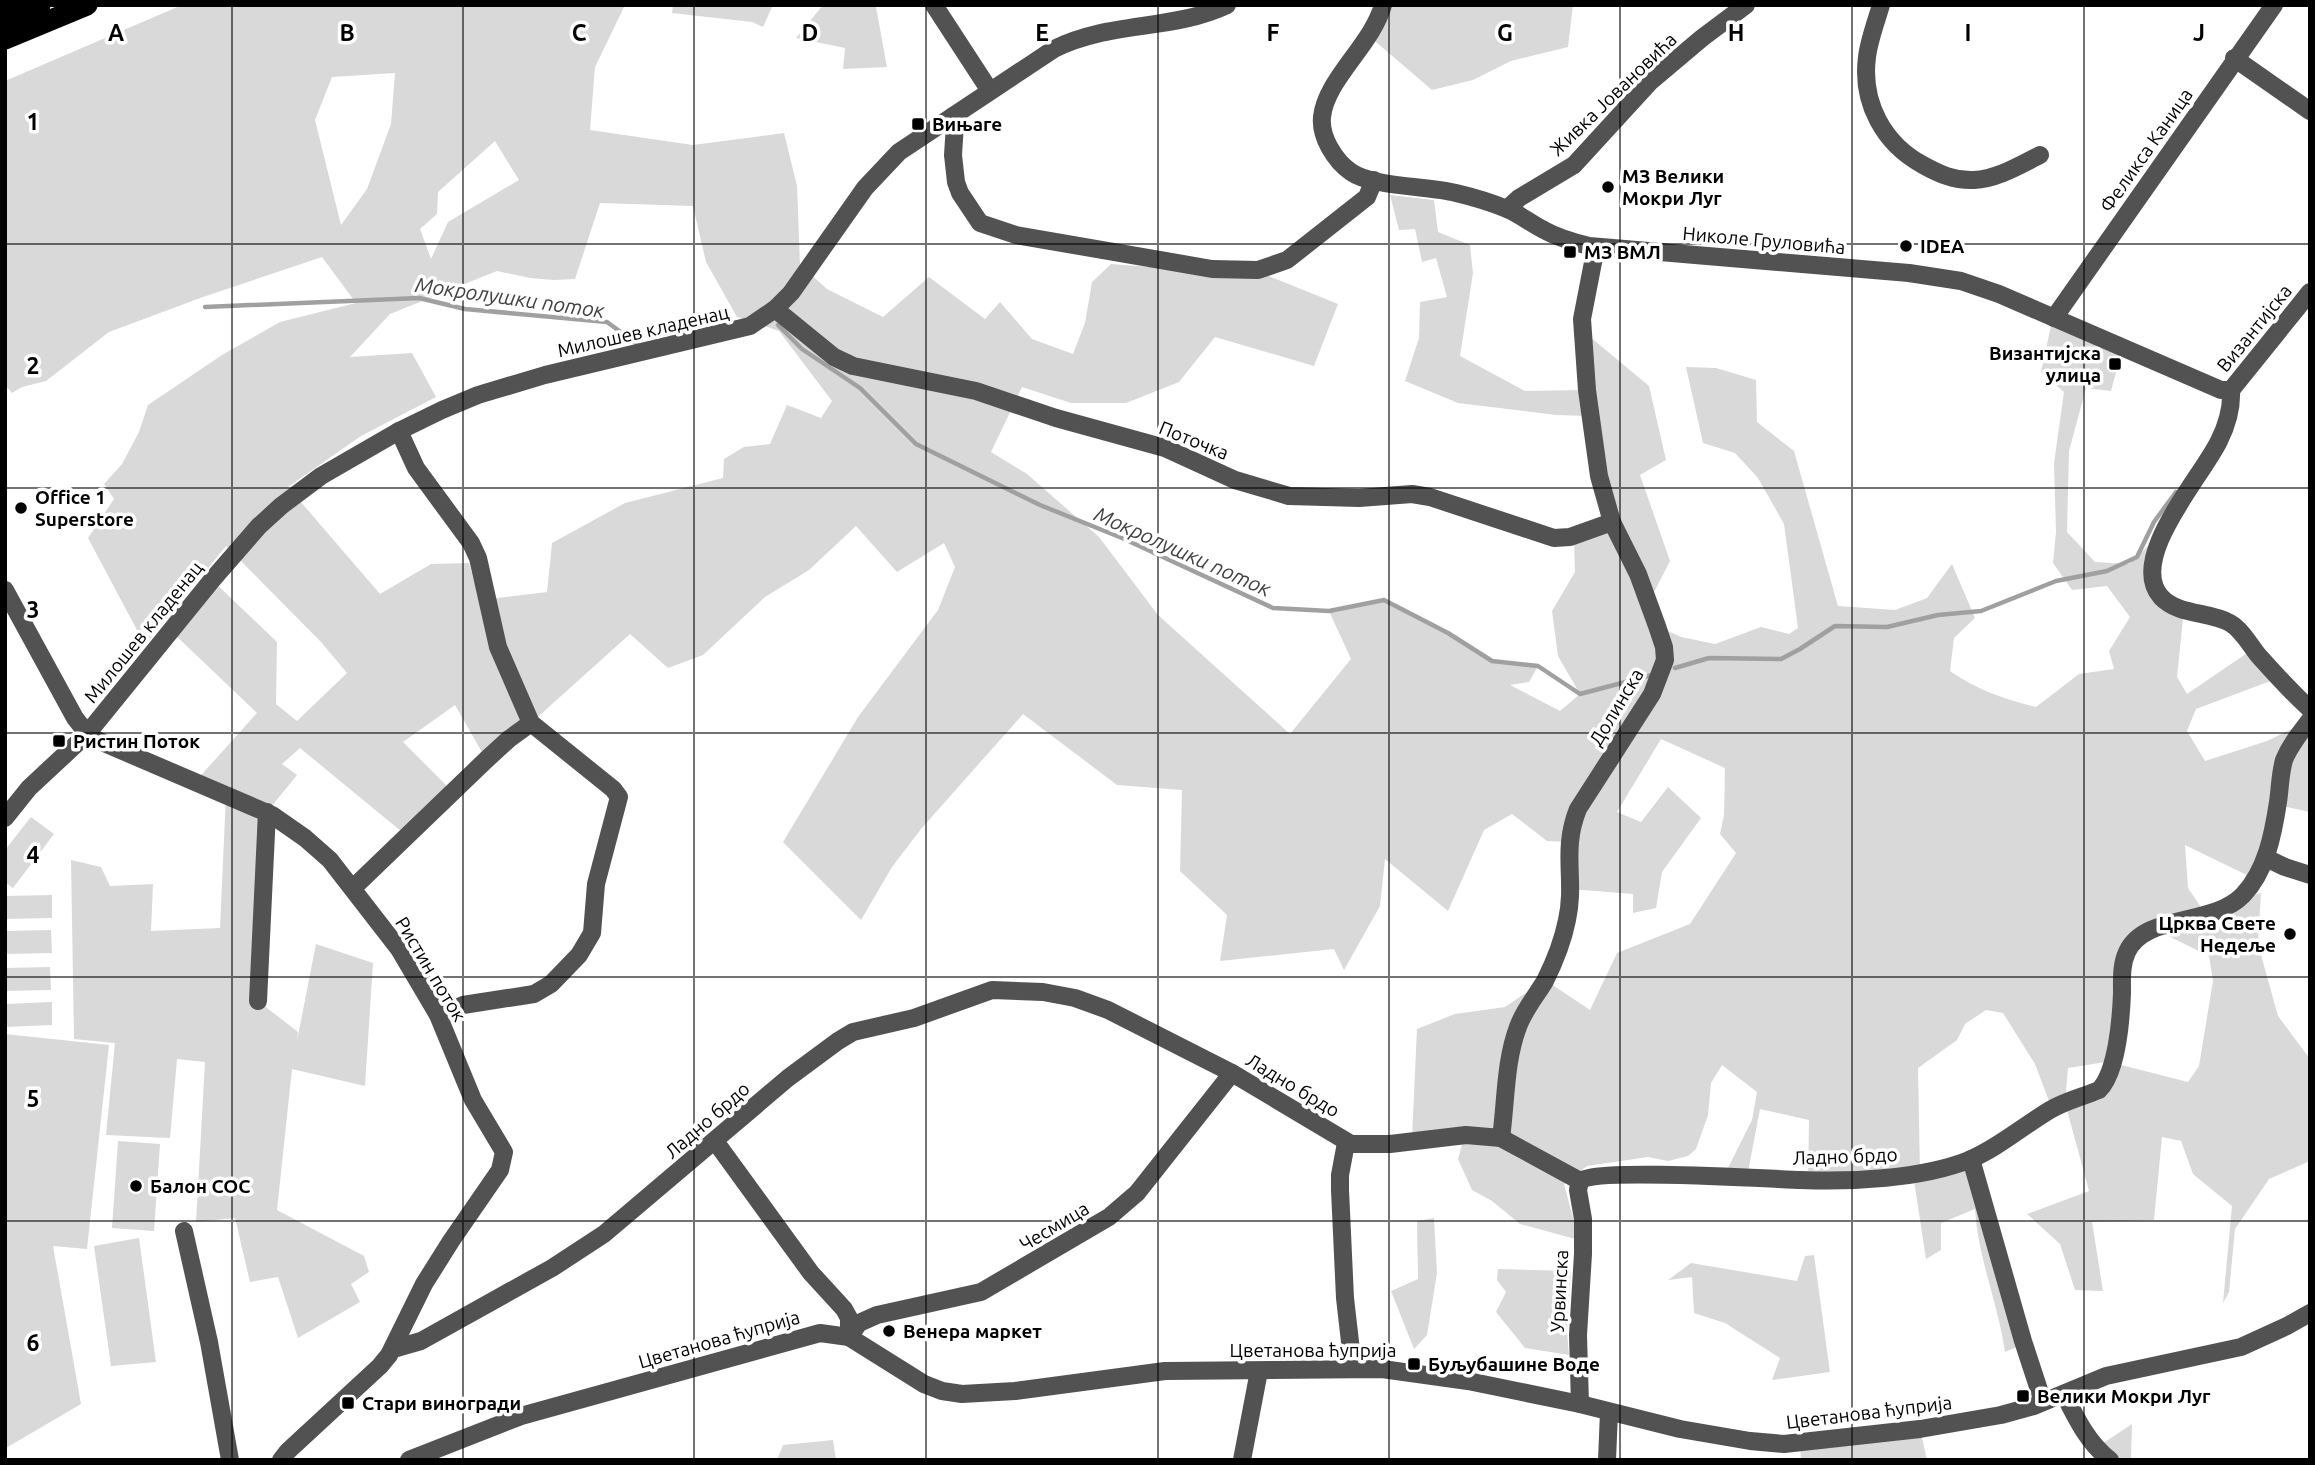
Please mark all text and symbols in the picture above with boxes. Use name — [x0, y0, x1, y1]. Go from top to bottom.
text: A — [108, 20, 124, 45]
text: B — [339, 20, 355, 45]
text: C — [572, 20, 587, 45]
text: D — [802, 20, 818, 45]
text: E — [1035, 20, 1049, 45]
text: F — [1267, 20, 1280, 45]
text: G — [1497, 20, 1513, 45]
text: H — [1728, 20, 1744, 45]
text: I — [1965, 20, 1971, 45]
text: J — [2193, 20, 2205, 45]
street label: Живка Јовановића — [1545, 28, 1681, 160]
street label: Феликса Каница — [2095, 84, 2197, 216]
text: 1 — [27, 109, 39, 134]
place label: Вињаге — [932, 113, 1002, 135]
marker: Вињаге — [910, 116, 926, 132]
place label: МЗ Велики Мокри Луг — [1622, 165, 1724, 209]
marker: МЗ Велики Мокри Луг — [1600, 179, 1616, 195]
street label: Николе Груловића — [1682, 222, 1846, 258]
place label: IDEA — [1920, 235, 1965, 257]
marker: IDEA — [1898, 238, 1914, 254]
place label: МЗ ВМЛ — [1584, 241, 1661, 263]
marker: МЗ ВМЛ — [1562, 244, 1578, 260]
water label: Мокролушки поток — [414, 272, 606, 322]
street label: Византијска — [2212, 280, 2296, 376]
street label: Милошев кладенац — [555, 301, 731, 361]
place label: Византијска улица — [1989, 342, 2101, 386]
text: 2 — [27, 353, 39, 378]
marker: Византијска улица — [2107, 356, 2123, 372]
street label: Поточка — [1156, 416, 1232, 464]
place label: Office 1 Superstore — [35, 486, 134, 530]
marker: Office 1 Superstore — [13, 500, 29, 516]
water label: Мокролушки поток — [1091, 501, 1275, 601]
street label: Милошев кладенац — [79, 557, 207, 707]
text: 3 — [27, 597, 39, 622]
street label: Долинска — [1584, 664, 1648, 750]
place label: Ристин Поток — [73, 730, 200, 752]
marker: Ристин Поток — [51, 733, 67, 749]
text: 4 — [27, 842, 40, 867]
place label: Црква Свете Недеље — [2158, 912, 2276, 956]
street label: Ристин поток — [391, 913, 471, 1025]
marker: Црква Свете Недеље — [2282, 926, 2298, 942]
street label: Ладно брдо — [1242, 1049, 1344, 1121]
street label: Ладно брдо — [660, 1077, 754, 1163]
text: 5 — [27, 1086, 39, 1111]
street label: Ладно брдо — [1792, 1143, 1898, 1169]
place label: Балон СОС — [150, 1175, 250, 1197]
marker: Балон СОС — [128, 1178, 144, 1194]
street label: Чесмица — [1015, 1197, 1093, 1255]
street label: Урвинска — [1546, 1249, 1572, 1333]
street label: Цветанова ћуприја — [636, 1305, 802, 1373]
place label: Венера маркет — [903, 1320, 1042, 1342]
marker: Венера маркет — [881, 1323, 897, 1339]
text: 6 — [27, 1330, 40, 1355]
street label: Цветанова ћуприја — [1230, 1339, 1396, 1361]
place label: Буљубашине Воде — [1428, 1353, 1600, 1375]
marker: Буљубашине Воде — [1406, 1356, 1422, 1372]
place label: Велики Мокри Луг — [2037, 1385, 2211, 1407]
marker: Велики Мокри Луг — [2015, 1388, 2031, 1404]
street label: Цветанова ћуприја — [1785, 1391, 1953, 1433]
place label: Стари виногради — [362, 1392, 521, 1414]
marker: Стари виногради — [340, 1395, 356, 1411]

